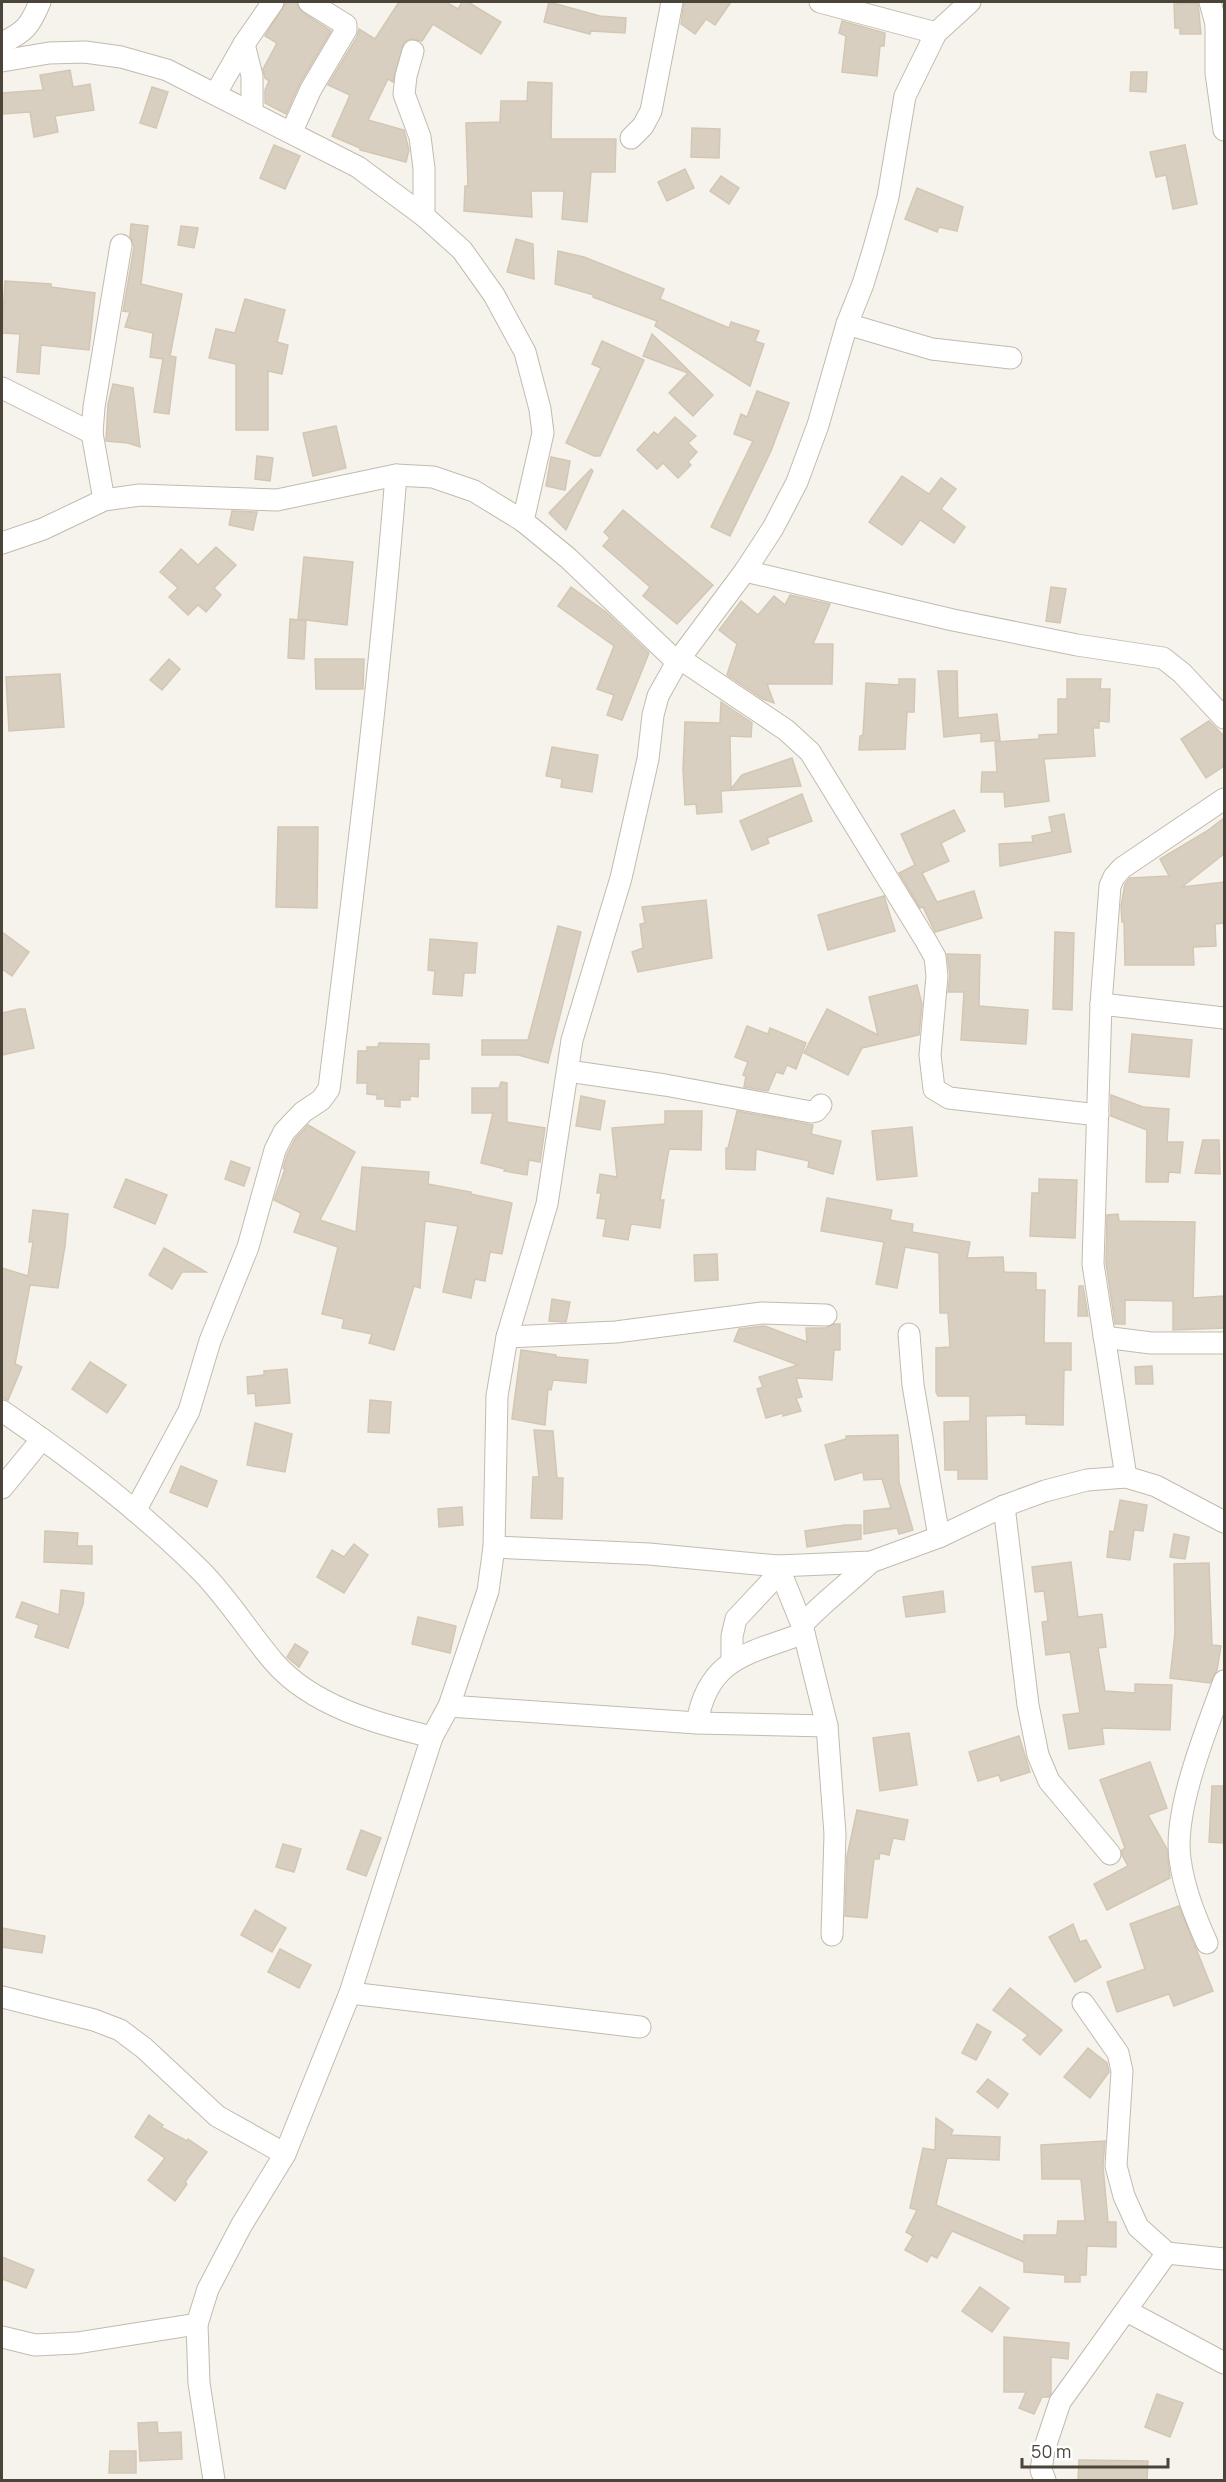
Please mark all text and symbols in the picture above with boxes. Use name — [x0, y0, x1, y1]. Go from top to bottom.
scale bar — [1022, 2431, 1168, 2469]
text: 50 m — [1031, 2439, 1071, 2463]

